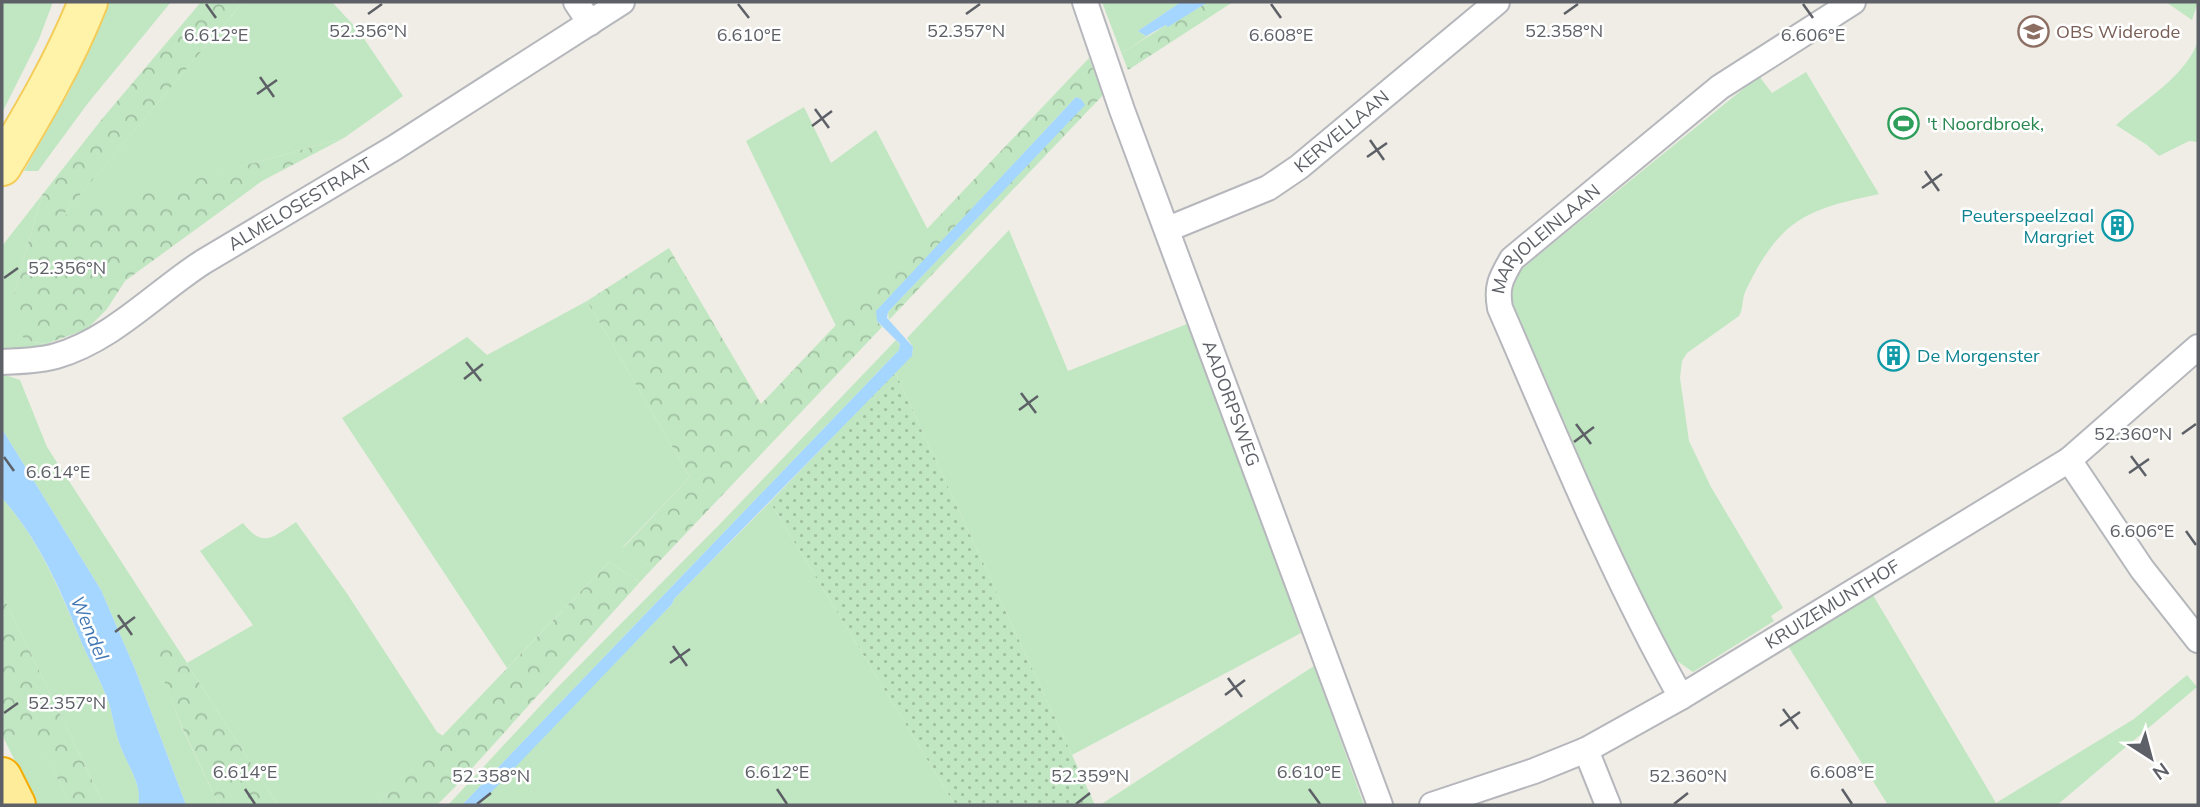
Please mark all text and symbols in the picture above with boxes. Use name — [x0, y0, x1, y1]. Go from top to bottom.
school or university icon: OBS Widerode — [2016, 15, 2050, 49]
text: 52.356°N — [329, 19, 407, 42]
text: 52.357°N — [927, 19, 1005, 42]
text: 52.358°N — [1525, 19, 1603, 42]
place label: OBS Widerode — [2056, 20, 2180, 43]
text: 6.612°E — [184, 23, 248, 46]
text: 6.610°E — [717, 23, 781, 46]
text: 6.608°E — [1249, 23, 1313, 46]
text: 6.606°E — [1781, 23, 1845, 46]
street label: KERVELLAAN — [1289, 85, 1393, 177]
sports icon: 't Noordbroek, — [1887, 107, 1921, 141]
place label: 't Noordbroek, — [1927, 112, 2044, 135]
street label: ALMELOSESTRAAT — [224, 152, 376, 255]
street label: MARJOLEINLAAN — [1486, 179, 1605, 296]
place label: Peuterspeelzaal Margriet — [1961, 204, 2094, 248]
building icon: Peuterspeelzaal Margriet — [2100, 209, 2134, 243]
text: 52.356°N — [28, 256, 106, 279]
street label: AADORPSWEG — [1197, 337, 1265, 469]
building icon: De Morgenster — [1877, 339, 1911, 373]
place label: De Morgenster — [1917, 344, 2040, 367]
text: 52.360°N — [2094, 422, 2172, 445]
text: 6.614°E — [26, 460, 90, 483]
text: 6.606°E — [2110, 519, 2174, 542]
street label: KRUIZEMUNTHOF — [1761, 554, 1904, 654]
water label: Wendel — [66, 592, 114, 664]
text: 52.357°N — [28, 691, 106, 714]
north arrow — [2116, 723, 2186, 793]
text: N — [2148, 758, 2174, 786]
text: 6.614°E — [213, 760, 277, 783]
text: 6.612°E — [745, 760, 809, 783]
text: 6.610°E — [1277, 760, 1341, 783]
text: 6.608°E — [1810, 760, 1874, 783]
text: 52.358°N — [452, 764, 530, 787]
text: 52.359°N — [1051, 764, 1129, 787]
text: 52.360°N — [1649, 764, 1727, 787]

